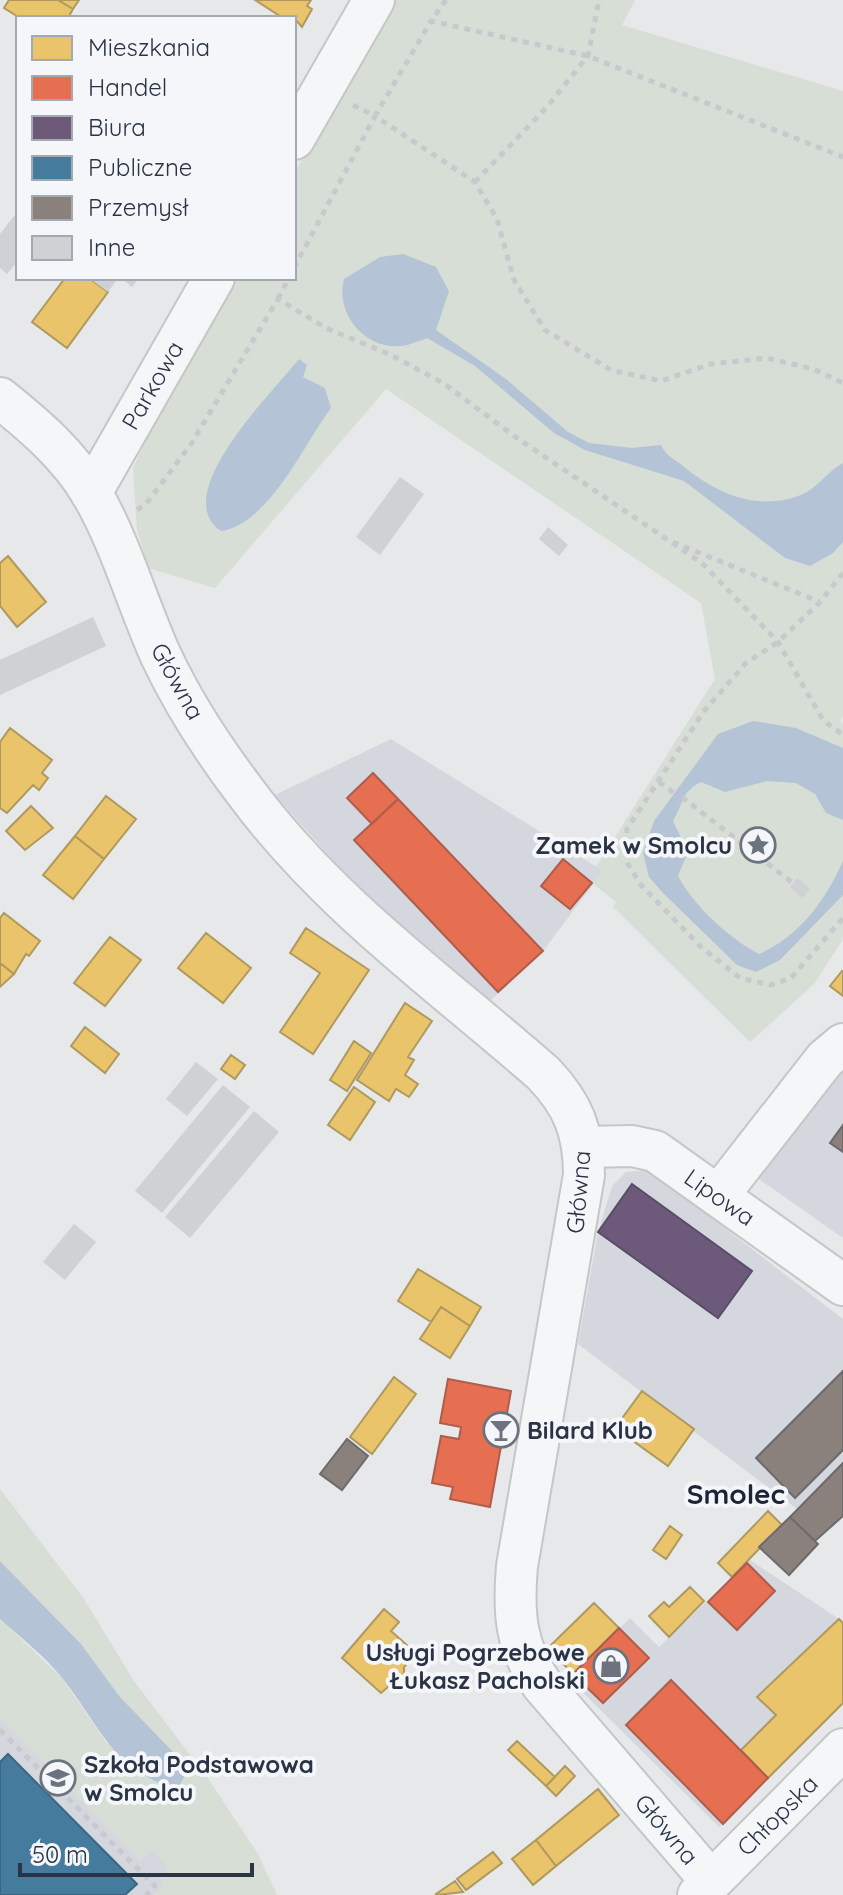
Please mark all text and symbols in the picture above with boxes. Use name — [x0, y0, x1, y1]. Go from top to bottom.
legend — [16, 16, 296, 280]
text: Mieszkania — [88, 32, 210, 62]
text: Handel — [88, 72, 167, 102]
text: Biura — [88, 112, 146, 142]
text: Publiczne — [88, 152, 192, 182]
text: Przemysł — [88, 192, 189, 222]
text: Inne — [88, 232, 135, 262]
street label: Parkowa — [115, 335, 189, 435]
street label: Główna — [145, 637, 211, 725]
place icon: Zamek w Smolcu — [739, 826, 777, 864]
place label: Zamek w Smolcu — [535, 830, 732, 860]
street label: Główna — [559, 1149, 597, 1235]
street label: Lipowa — [679, 1162, 761, 1232]
bar icon: Bilard Klub — [482, 1411, 520, 1449]
place label: Bilard Klub — [527, 1415, 653, 1445]
district label: Smolec — [687, 1476, 785, 1511]
place label: Usługi Pogrzebowe Łukasz Pacholski — [365, 1637, 585, 1695]
shop icon: Usługi Pogrzebowe Łukasz Pacholski — [592, 1647, 630, 1685]
place label: Szkoła Podstawowa w Smolcu — [84, 1749, 314, 1807]
school or university icon: Szkoła Podstawowa w Smolcu — [39, 1759, 77, 1797]
street label: Chłopska — [730, 1768, 824, 1862]
street label: Główna — [629, 1787, 705, 1871]
scale bar — [20, 1827, 252, 1877]
text: 50 m — [32, 1839, 88, 1869]

